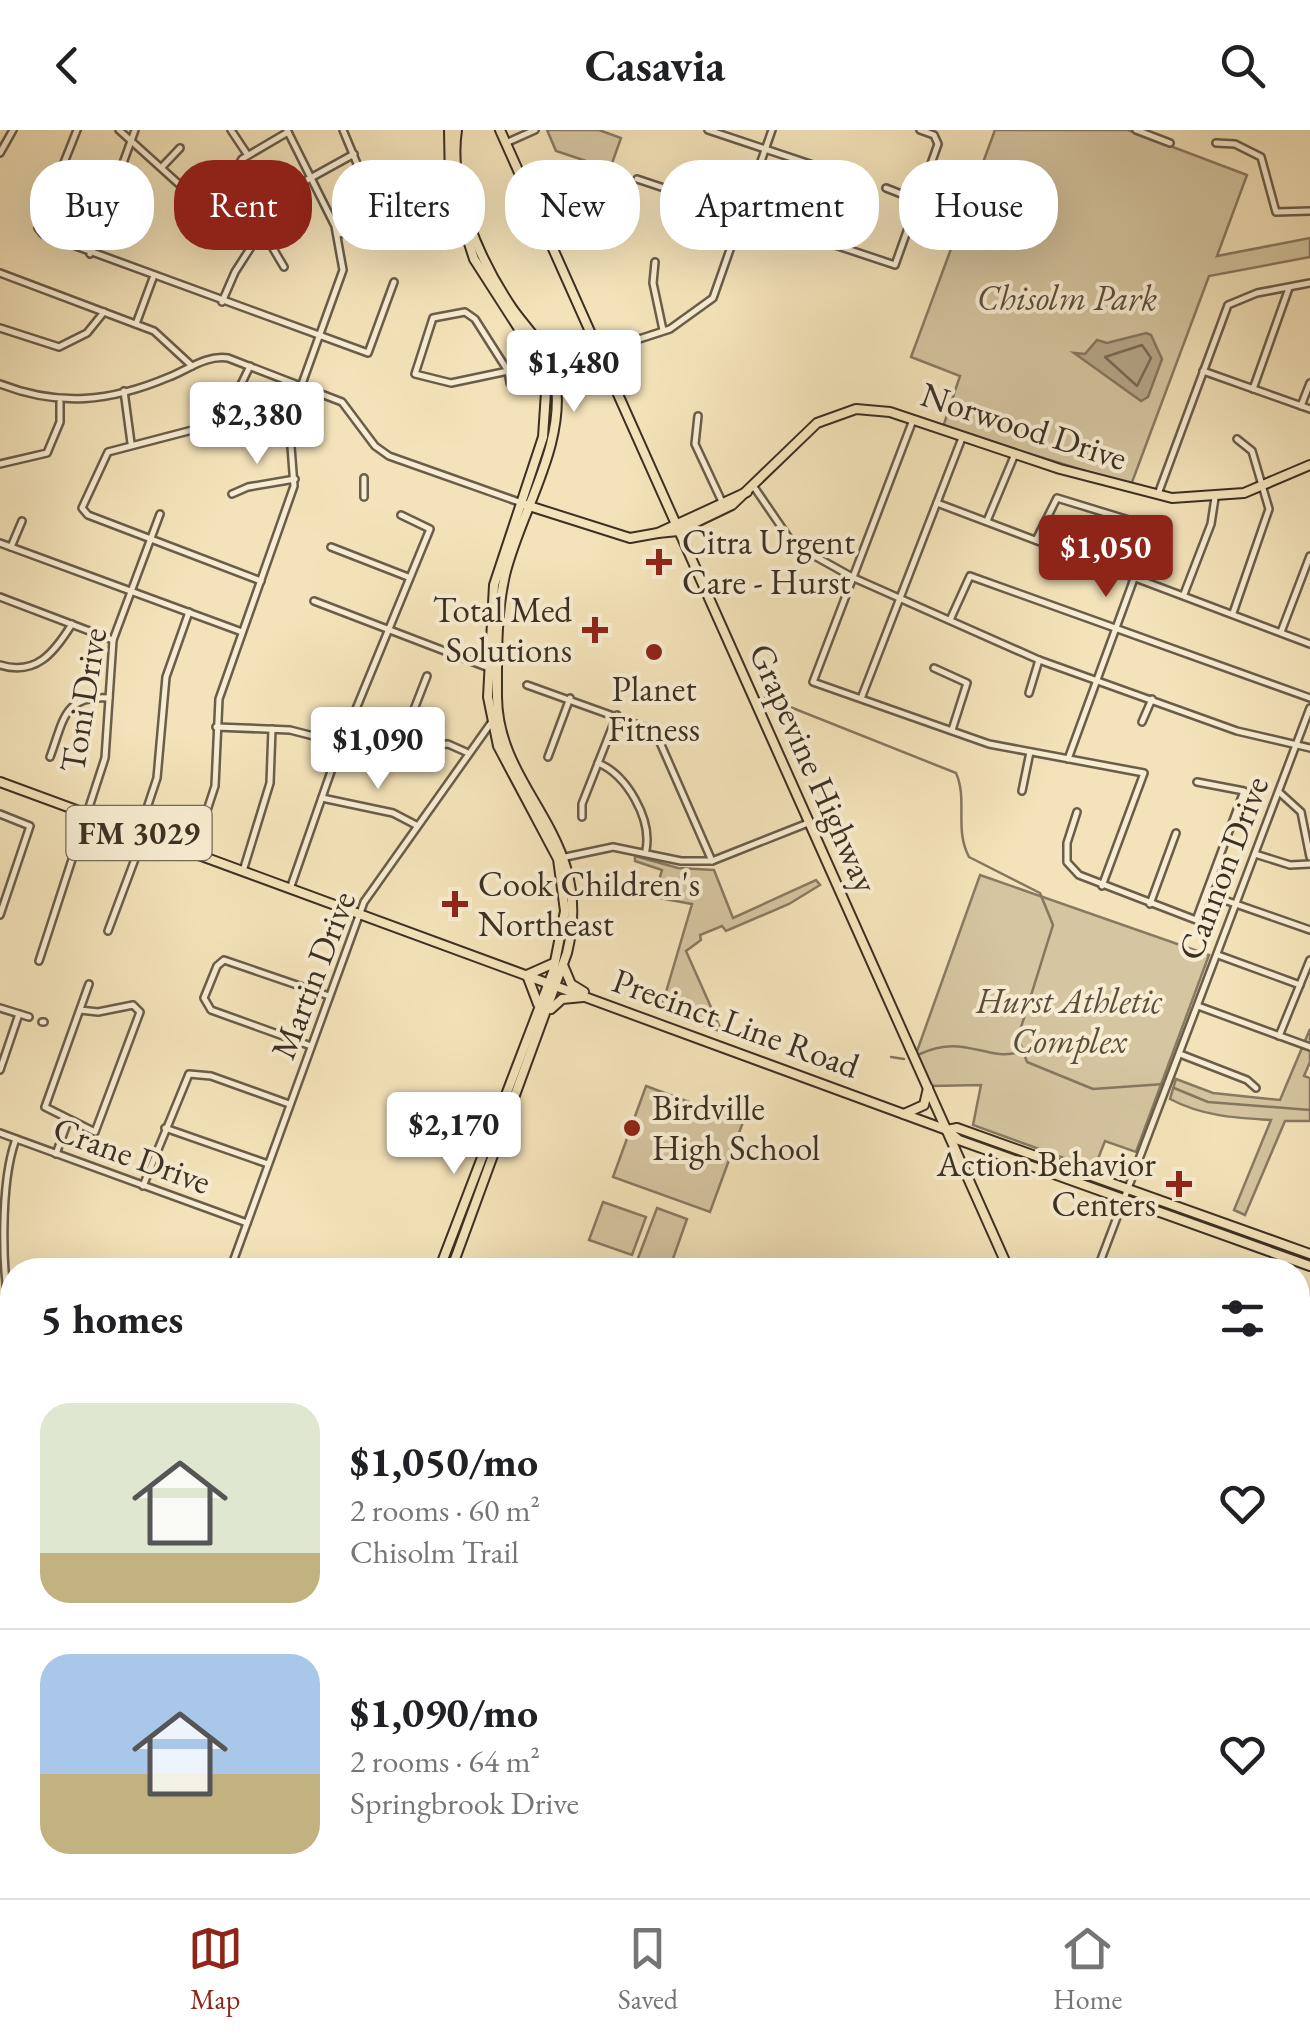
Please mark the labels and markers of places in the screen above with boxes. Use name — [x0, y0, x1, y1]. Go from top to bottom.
pin: $1,480 — [493, 330, 655, 415]
pin: $2,380 — [176, 382, 338, 467]
pin: $1,050 — [1025, 515, 1187, 600]
place label: Citra Urgent Care - Hurst — [682, 519, 855, 604]
marker: Citra Urgent Care - Hurst — [646, 549, 672, 575]
place label: Total Med Solutions — [433, 587, 572, 672]
marker: Total Med Solutions — [582, 617, 608, 643]
marker: Planet Fitness — [643, 641, 665, 663]
place label: Planet Fitness — [608, 666, 700, 751]
pin: $1,090 — [297, 707, 459, 792]
place label: Cook Children's Northeast — [478, 861, 700, 946]
marker: Cook Children's Northeast — [442, 891, 468, 917]
place label: Birdville High School — [652, 1085, 820, 1170]
pin: $2,170 — [373, 1092, 535, 1177]
marker: Birdville High School — [621, 1117, 643, 1139]
place label: Action Behavior Centers — [936, 1141, 1156, 1226]
marker: Action Behavior Centers — [1166, 1171, 1192, 1197]

